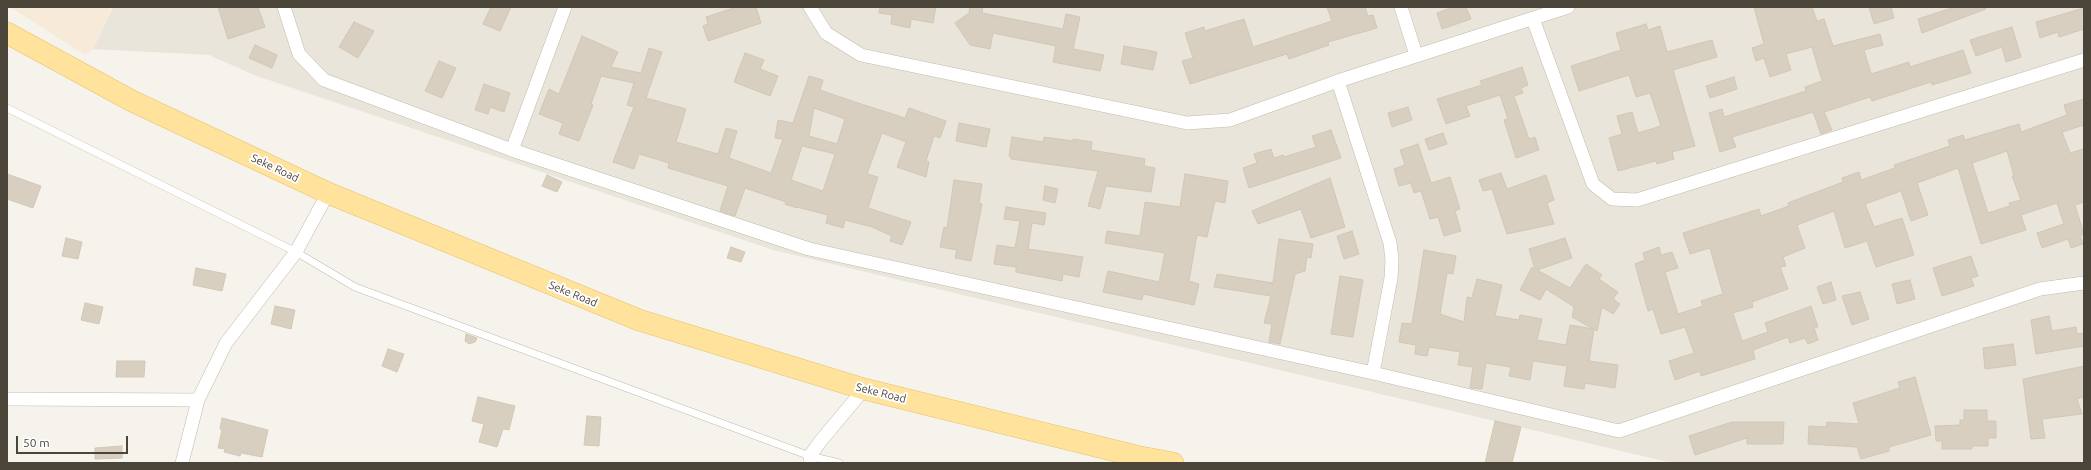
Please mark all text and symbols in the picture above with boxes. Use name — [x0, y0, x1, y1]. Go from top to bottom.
street label: Seke Road — [249, 151, 301, 185]
street label: Seke Road — [547, 278, 599, 310]
street label: Seke Road — [855, 380, 907, 406]
scale bar — [18, 428, 130, 454]
text: 50 m — [23, 436, 50, 449]

